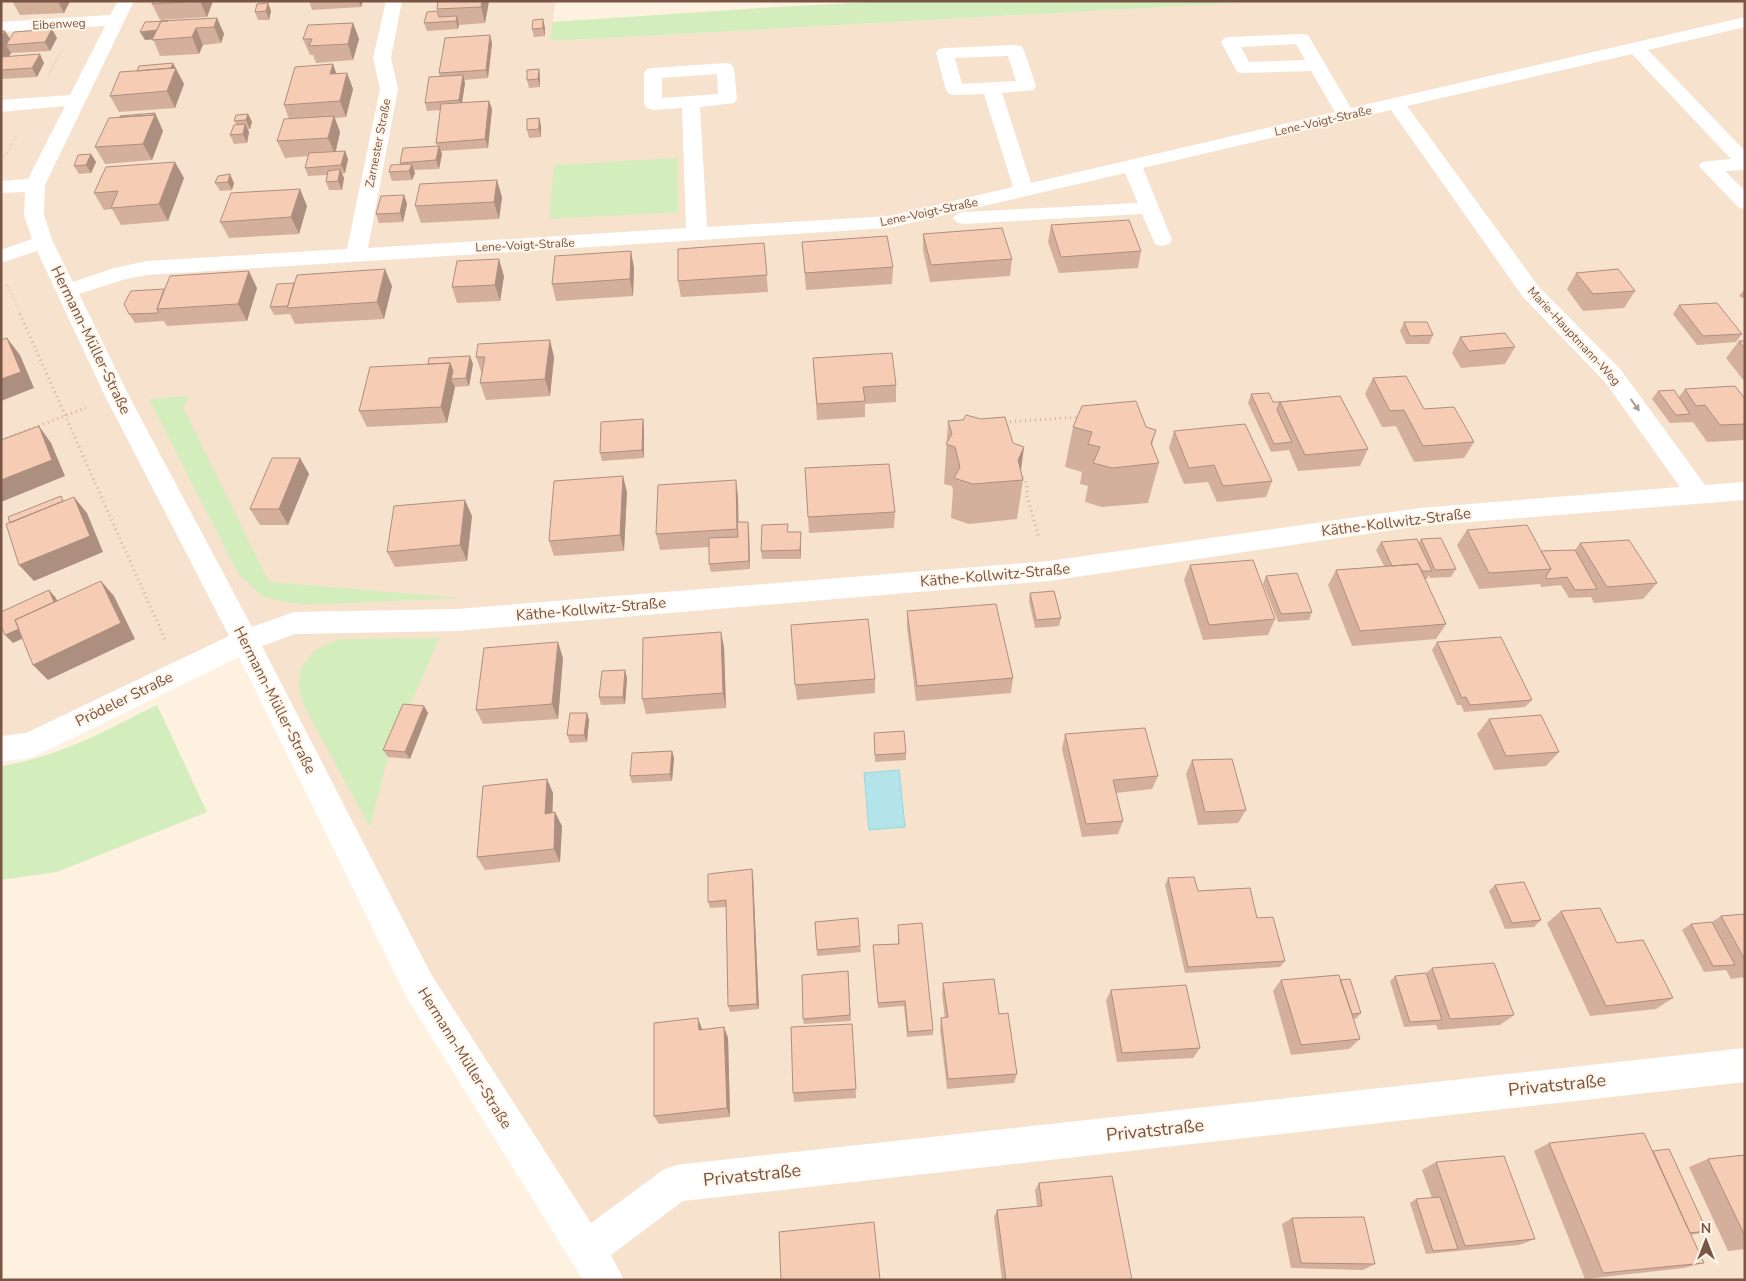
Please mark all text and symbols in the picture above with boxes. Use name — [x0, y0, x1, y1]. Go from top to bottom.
street label: Eibenweg — [32, 15, 86, 33]
street label: Zarnester Straße — [362, 97, 394, 189]
street label: Lene-Voigt-Straße — [1273, 102, 1373, 140]
street label: Lene-Voigt-Straße — [879, 194, 979, 230]
street label: Lene-Voigt-Straße — [475, 234, 575, 256]
street label: Hermann-Müller-Straße — [46, 262, 136, 418]
street label: Marie-Hauptmann-Weg — [1524, 283, 1624, 389]
one-way arrow — [1629, 398, 1640, 411]
street label: Käthe-Kollwitz-Straße — [1320, 503, 1472, 541]
street label: Käthe-Kollwitz-Straße — [919, 558, 1071, 592]
street label: Käthe-Kollwitz-Straße — [515, 592, 667, 626]
street label: Hermann-Müller-Straße — [229, 623, 321, 777]
street label: Prödeler Straße — [72, 667, 176, 731]
street label: Hermann-Müller-Straße — [413, 984, 517, 1132]
street label: Privatstraße — [1507, 1068, 1607, 1102]
street label: Privatstraße — [1105, 1113, 1205, 1147]
street label: Privatstraße — [702, 1158, 802, 1192]
north arrow — [1681, 1216, 1731, 1266]
text: N — [1701, 1219, 1711, 1238]

